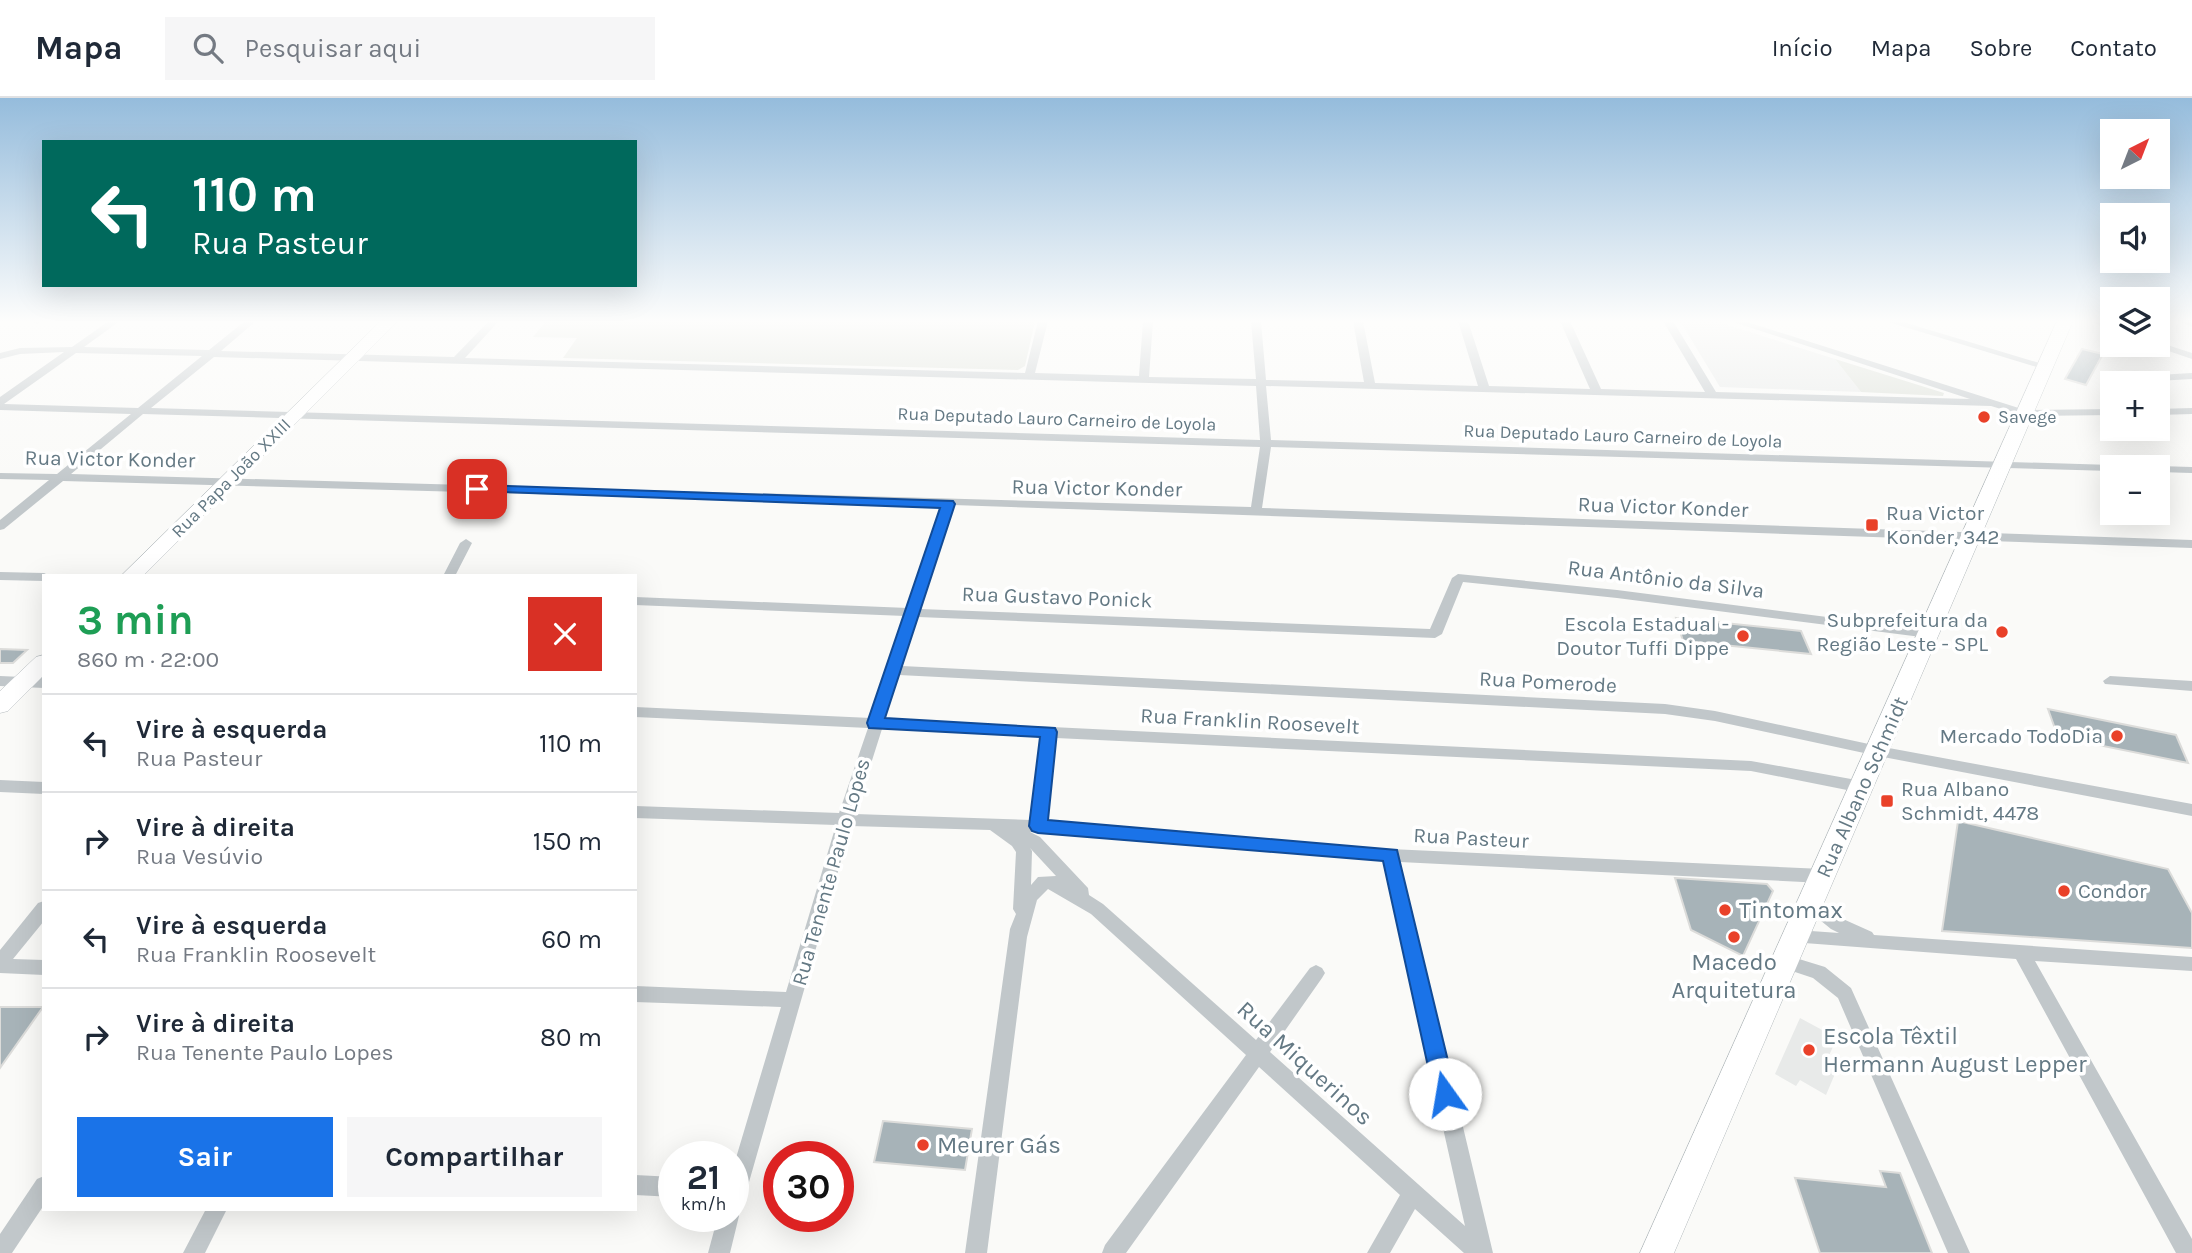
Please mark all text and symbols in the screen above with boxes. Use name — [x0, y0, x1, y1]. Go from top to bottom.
search box — [165, 17, 655, 80]
text: Mapa — [35, 29, 123, 67]
icon: search — [189, 29, 227, 67]
text: Pesquisar aqui — [245, 33, 421, 64]
text: Início — [1772, 34, 1833, 62]
text: Mapa — [1871, 34, 1931, 62]
text: Sobre — [1969, 34, 2032, 62]
text: Contato — [2070, 34, 2157, 62]
north arrow — [2100, 119, 2170, 189]
map controls — [2100, 119, 2170, 525]
text: 110 m — [192, 166, 317, 223]
icon: left — [77, 168, 168, 259]
button: sound — [2100, 203, 2170, 273]
text: Rua Pasteur — [192, 225, 368, 262]
button: layers — [2100, 287, 2170, 357]
button: + — [2100, 371, 2170, 441]
street label: Rua Deputado Lauro Carneiro de Loyola — [897, 402, 1217, 436]
place label: Savege — [1998, 406, 2056, 428]
marker: Savege — [1976, 409, 1992, 425]
street label: Rua Papa João XXIII — [167, 414, 295, 542]
street label: Rua Deputado Lauro Carneiro de Loyola — [1463, 419, 1783, 453]
street label: Rua Victor Konder — [24, 446, 196, 472]
button: − — [2100, 455, 2170, 525]
pin — [447, 459, 507, 519]
icon: arrive — [458, 470, 496, 508]
street label: Rua Victor Konder — [1011, 475, 1183, 501]
street label: Rua Victor Konder — [1577, 492, 1749, 522]
place label: Rua Victor Konder, 342 — [1886, 501, 1999, 549]
marker: Rua Victor Konder, 342 — [1864, 517, 1880, 533]
street label: Rua Antônio da Silva — [1566, 555, 1766, 603]
street label: Rua Gustavo Ponick — [961, 582, 1153, 612]
text: 3 min — [77, 595, 194, 645]
button: close — [528, 597, 602, 671]
place label: Subprefeitura da Região Leste - SPL — [1816, 608, 1988, 656]
place label: Escola Estadual - Doutor Tuffi Dippe — [1556, 612, 1729, 660]
marker: Subprefeitura da Região Leste - SPL — [1994, 624, 2010, 640]
marker: Escola Estadual - Doutor Tuffi Dippe — [1735, 628, 1751, 644]
text: 860 m · 22:00 — [77, 646, 219, 673]
street label: Rua Pomerode — [1478, 666, 1618, 698]
street label: Rua Albano Schmidt — [1811, 693, 1913, 881]
street label: Rua Franklin Roosevelt — [1140, 703, 1360, 739]
text: Vire à esquerda — [136, 714, 327, 745]
icon: left — [77, 724, 115, 762]
place label: Mercado TodoDia — [1940, 724, 2103, 748]
text: 110 m — [539, 728, 602, 759]
marker: Mercado TodoDia — [2109, 728, 2125, 744]
text: Rua Pasteur — [136, 745, 262, 772]
street label: Rua Tenente Paulo Lopes — [787, 756, 875, 988]
place label: Rua Albano Schmidt, 4478 — [1901, 777, 2039, 825]
marker: Rua Albano Schmidt, 4478 — [1879, 793, 1895, 809]
text: Vire à direita — [136, 812, 295, 843]
icon: right — [77, 822, 115, 860]
street label: Rua Pasteur — [1413, 823, 1530, 853]
text: 150 m — [533, 826, 602, 857]
text: Rua Vesúvio — [136, 843, 263, 870]
place label: Condor — [2078, 879, 2147, 903]
marker: Condor — [2056, 883, 2072, 899]
place label: Tintomax — [1739, 896, 1843, 924]
marker: Tintomax — [1717, 902, 1733, 918]
text: Vire à esquerda — [136, 910, 327, 941]
icon: left — [77, 920, 115, 958]
text: 60 m — [541, 924, 602, 955]
marker: Macedo Arquitetura — [1726, 929, 1742, 945]
text: Rua Franklin Roosevelt — [136, 941, 376, 968]
place label: Macedo Arquitetura — [1672, 948, 1796, 1004]
street label: Rua Miquerinos — [1232, 995, 1378, 1131]
text: Vire à direita — [136, 1008, 295, 1039]
icon: right — [77, 1018, 115, 1056]
text: 80 m — [540, 1022, 602, 1053]
place label: Escola Têxtil Hermann August Lepper — [1823, 1022, 2087, 1078]
text: Rua Tenente Paulo Lopes — [136, 1039, 394, 1066]
marker: Escola Têxtil Hermann August Lepper — [1801, 1042, 1817, 1058]
position arrow — [1408, 1057, 1482, 1131]
button: Sair — [77, 1117, 333, 1197]
button: Compartilhar — [347, 1117, 602, 1197]
place label: Meurer Gás — [937, 1131, 1061, 1159]
marker: Meurer Gás — [915, 1137, 931, 1153]
speed limit sign: 30 — [763, 1141, 854, 1232]
text: 21 — [687, 1157, 720, 1198]
text: km/h — [681, 1193, 726, 1215]

